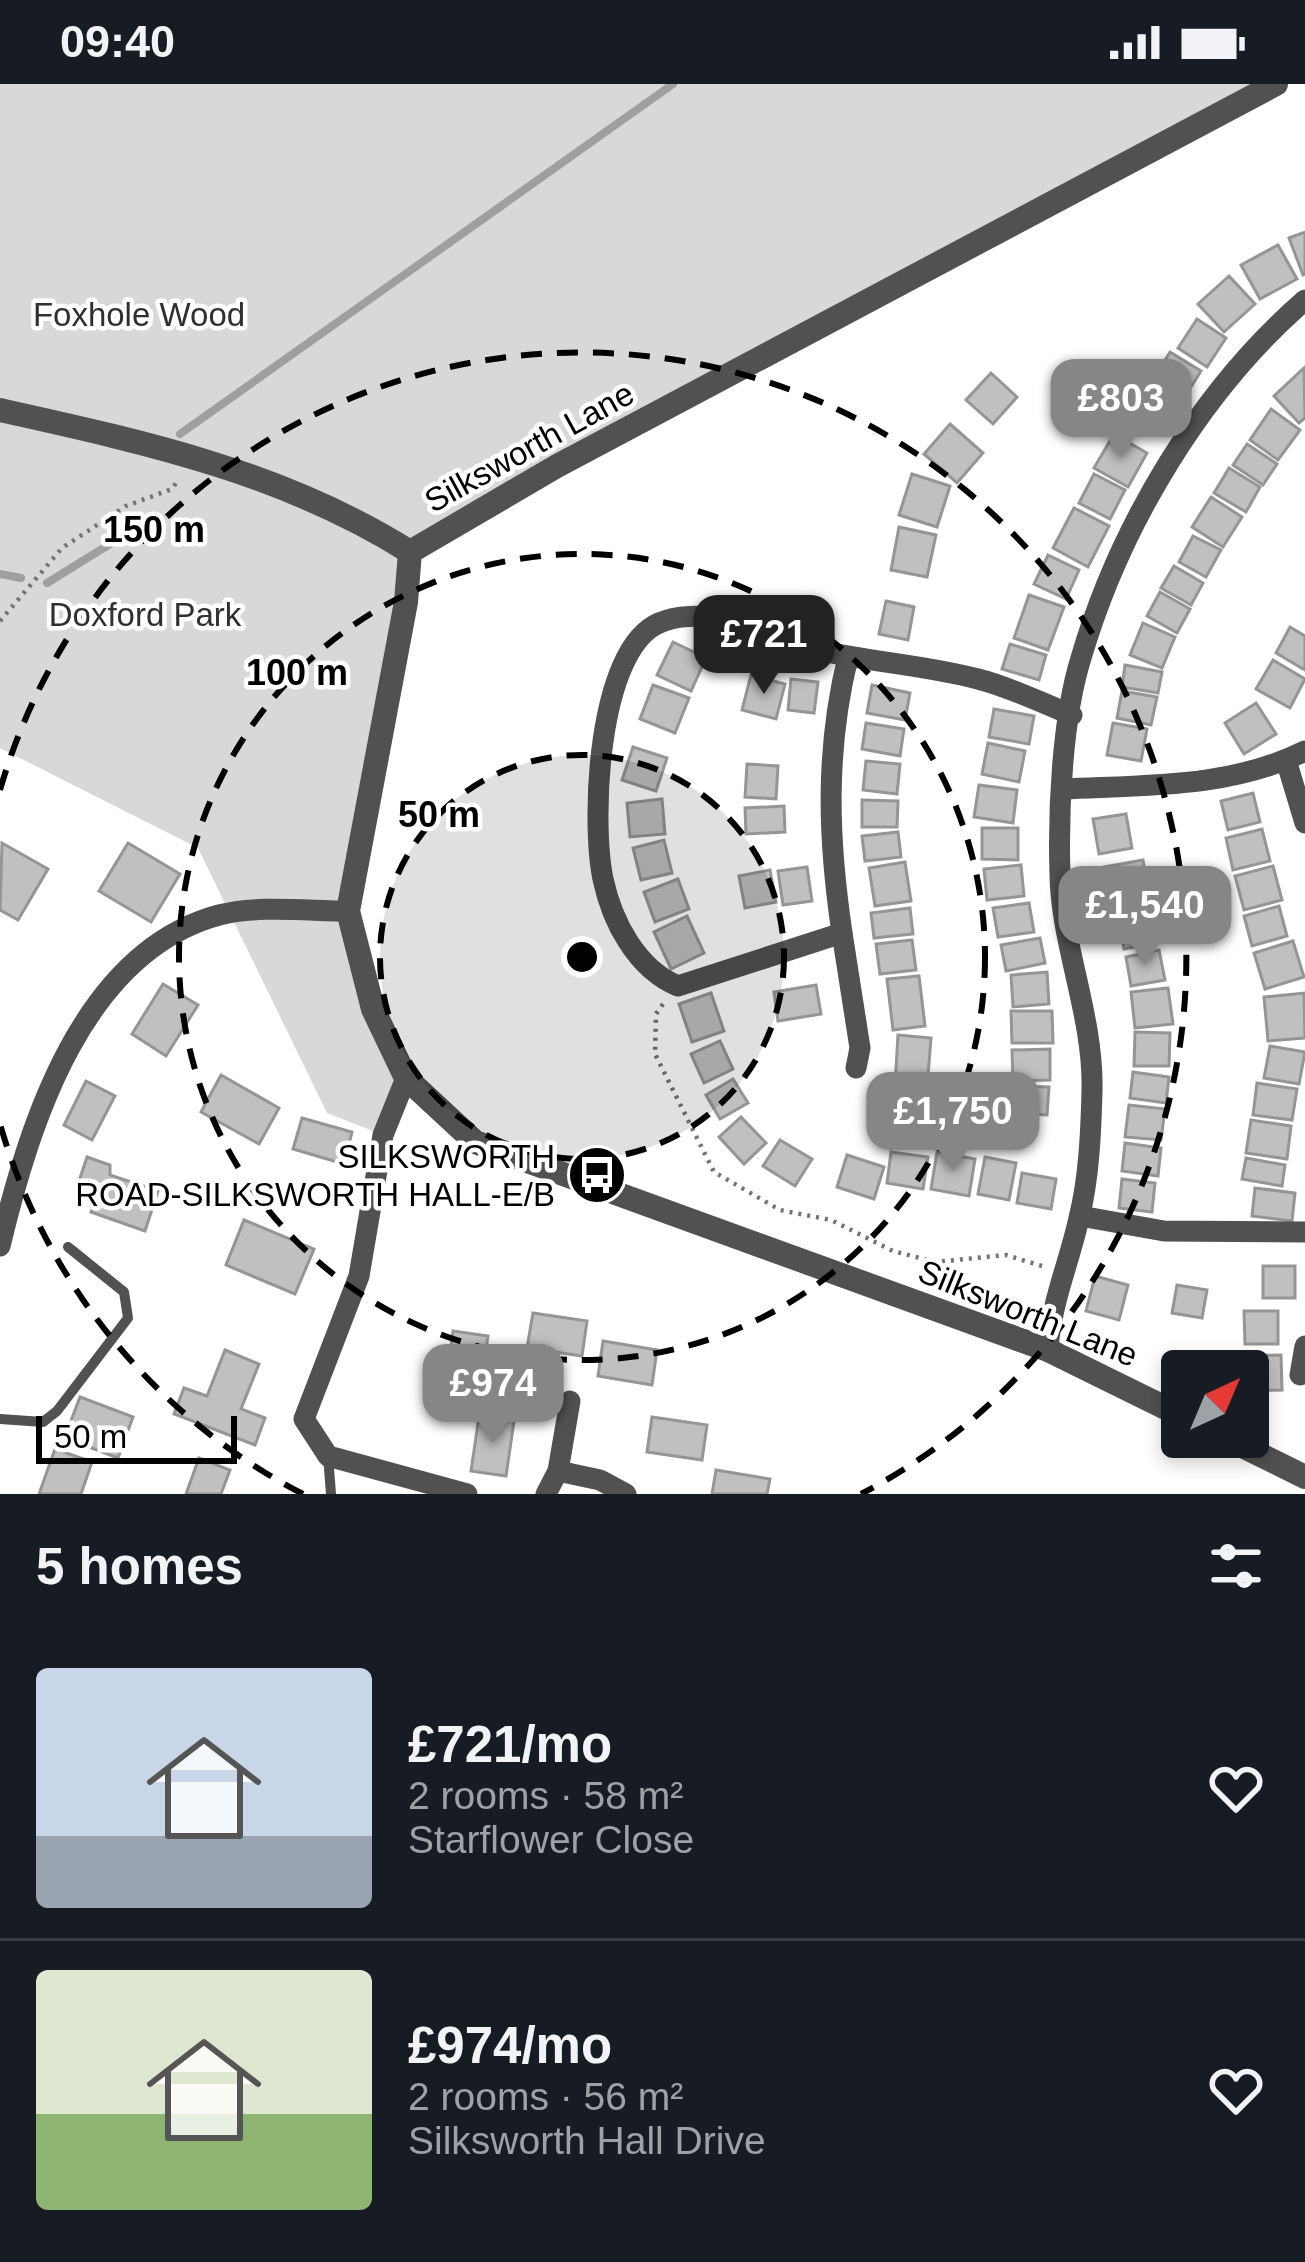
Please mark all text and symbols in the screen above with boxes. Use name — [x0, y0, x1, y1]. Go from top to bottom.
text: 09:40 — [60, 16, 175, 67]
park label: Foxhole Wood — [33, 296, 245, 333]
pin: £803 — [1050, 359, 1192, 461]
street label: Silksworth Lane — [418, 374, 640, 520]
text: £803 — [1078, 376, 1164, 419]
text: 150 m — [103, 509, 205, 550]
pin: £721 — [693, 595, 835, 697]
park label: Doxford Park — [49, 596, 242, 633]
text: £721 — [721, 612, 807, 655]
text: 100 m — [246, 652, 348, 693]
text: 50 m — [398, 794, 480, 835]
pin: £1,540 — [1047, 866, 1243, 968]
text: £1,540 — [1085, 883, 1205, 926]
centre of rings — [561, 936, 603, 978]
pin: £1,750 — [855, 1072, 1051, 1174]
text: £1,750 — [893, 1089, 1013, 1132]
place label: SILKSWORTH ROAD-SILKSWORTH HALL-E/B — [75, 1138, 555, 1213]
bus stop icon: SILKSWORTH ROAD-SILKSWORTH HALL-E/B — [566, 1144, 628, 1206]
street label: Silksworth Lane — [913, 1252, 1143, 1374]
pin: £974 — [422, 1344, 564, 1446]
north arrow — [1161, 1350, 1269, 1458]
map controls — [1161, 1350, 1269, 1458]
text: £974 — [450, 1361, 536, 1404]
scale bar — [36, 1410, 237, 1463]
text: 50 m — [54, 1418, 127, 1455]
icon: filters — [1203, 1533, 1269, 1599]
text: 5 homes — [36, 1538, 243, 1595]
icon: home — [132, 1716, 276, 1860]
text: £721/mo — [408, 1716, 612, 1773]
icon: heart — [1203, 1755, 1269, 1821]
text: 2 rooms · 58 m² — [408, 1774, 683, 1817]
text: Starflower Close — [408, 1818, 694, 1861]
text: £974/mo — [408, 2017, 612, 2074]
icon: home — [132, 2018, 276, 2162]
icon: heart — [1203, 2057, 1269, 2123]
text: 2 rooms · 56 m² — [408, 2075, 683, 2118]
text: Silksworth Hall Drive — [408, 2119, 766, 2162]

